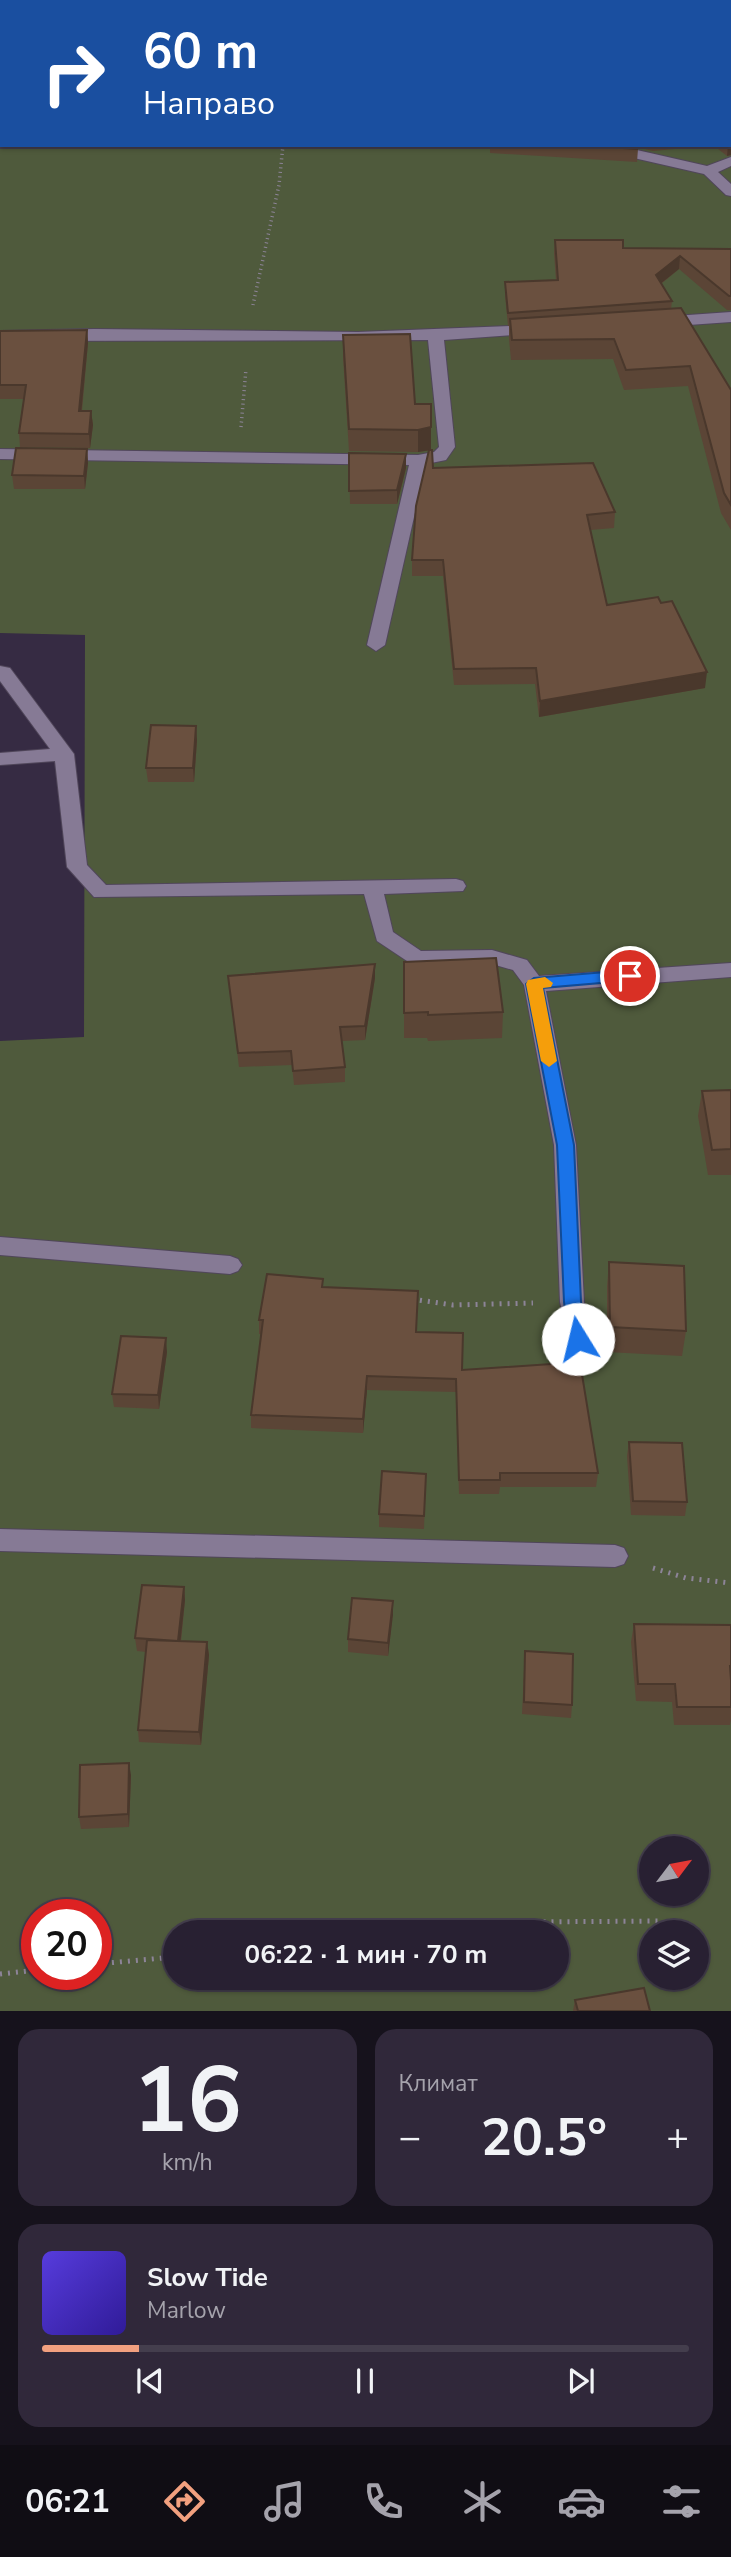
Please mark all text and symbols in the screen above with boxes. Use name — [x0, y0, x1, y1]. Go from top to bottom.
text: 60 m — [143, 18, 258, 85]
icon: right — [28, 28, 119, 119]
text: Направо — [143, 82, 275, 125]
pin — [600, 946, 660, 1006]
icon: arrive — [611, 957, 649, 995]
position arrow — [541, 1302, 615, 1376]
north arrow — [639, 1836, 709, 1906]
map controls — [639, 1836, 709, 1990]
speed limit sign: 20 — [21, 1899, 112, 1990]
button: layers — [639, 1920, 709, 1990]
text: 06:22 · 1 мин · 70 m — [245, 1937, 487, 1972]
text: 16 — [133, 2039, 242, 2163]
text: Климат — [399, 2068, 478, 2099]
text: 20.5° — [481, 2102, 607, 2173]
text: − — [399, 2112, 421, 2163]
text: + — [666, 2112, 689, 2163]
text: km/h — [162, 2147, 213, 2178]
text: Slow Tide — [147, 2260, 268, 2295]
text: Marlow — [147, 2295, 226, 2326]
icon: previous — [131, 2362, 169, 2400]
icon: pause — [346, 2362, 384, 2400]
icon: next — [562, 2362, 600, 2400]
icon: directions — [160, 2477, 209, 2526]
icon: music — [260, 2477, 309, 2526]
icon: phone — [359, 2477, 408, 2526]
icon: climate — [458, 2477, 507, 2526]
icon: car — [557, 2477, 606, 2526]
icon: filters — [657, 2477, 706, 2526]
text: 06:21 — [25, 2480, 110, 2523]

